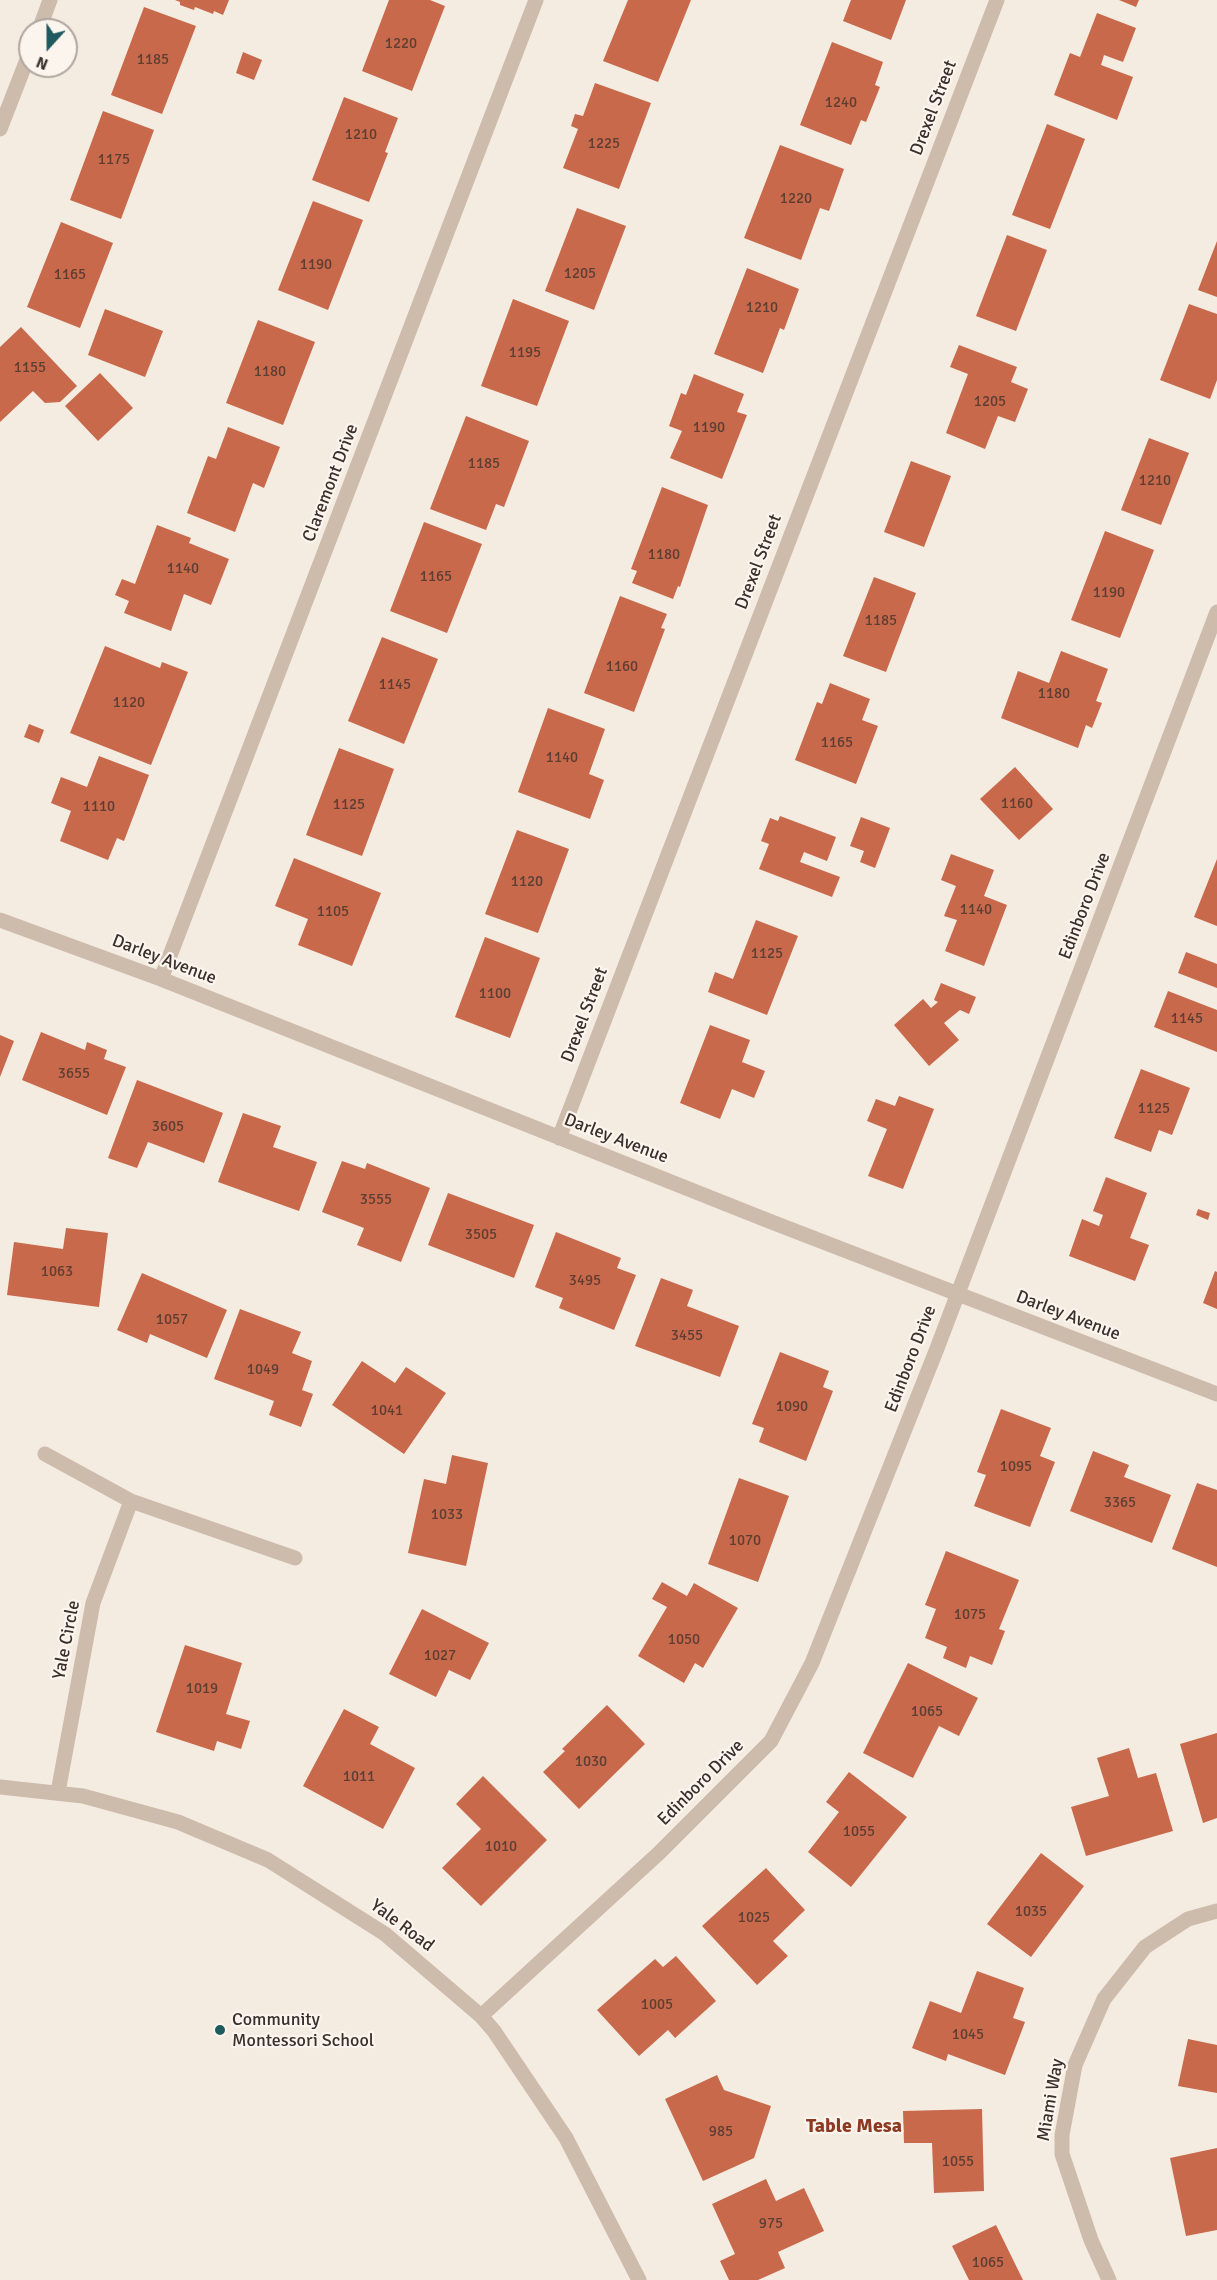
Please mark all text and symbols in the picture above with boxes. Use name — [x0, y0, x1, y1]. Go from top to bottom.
north arrow — [18, 18, 78, 78]
house number: 1220 — [385, 35, 417, 53]
house number: 1185 — [137, 51, 169, 69]
text: N — [33, 52, 51, 74]
street label: Drexel Street — [906, 57, 962, 159]
house number: 1240 — [825, 94, 857, 112]
house number: 1210 — [345, 126, 377, 144]
house number: 1225 — [588, 135, 620, 153]
house number: 1175 — [98, 151, 130, 169]
house number: 1220 — [780, 190, 812, 208]
house number: 1190 — [300, 256, 332, 274]
house number: 1205 — [564, 265, 596, 283]
house number: 1165 — [54, 266, 86, 284]
house number: 1210 — [746, 299, 778, 317]
house number: 1195 — [509, 344, 541, 362]
house number: 1155 — [14, 359, 46, 377]
house number: 1180 — [254, 363, 286, 381]
house number: 1205 — [974, 393, 1006, 411]
house number: 1190 — [693, 419, 725, 437]
street label: Claremont Drive — [299, 421, 363, 545]
house number: 1185 — [468, 455, 500, 473]
house number: 1210 — [1139, 472, 1171, 490]
street label: Drexel Street — [731, 511, 787, 613]
house number: 1180 — [648, 546, 680, 564]
house number: 1140 — [167, 560, 199, 578]
house number: 1165 — [420, 568, 452, 586]
house number: 1190 — [1093, 584, 1125, 602]
house number: 1185 — [865, 612, 897, 630]
house number: 1160 — [606, 658, 638, 676]
house number: 1145 — [379, 676, 411, 694]
house number: 1180 — [1038, 685, 1070, 703]
house number: 1120 — [113, 694, 145, 712]
house number: 1165 — [821, 734, 853, 752]
house number: 1140 — [546, 749, 578, 767]
house number: 1160 — [1001, 795, 1033, 813]
house number: 1125 — [333, 796, 365, 814]
house number: 1110 — [83, 798, 115, 816]
street label: Edinboro Drive — [1055, 849, 1115, 963]
house number: 1120 — [511, 873, 543, 891]
house number: 1140 — [960, 901, 992, 919]
house number: 1105 — [317, 903, 349, 921]
street label: Darley Avenue — [109, 930, 219, 990]
house number: 1125 — [751, 945, 783, 963]
street label: Drexel Street — [557, 964, 613, 1066]
house number: 1100 — [479, 985, 511, 1003]
house number: 1145 — [1171, 1010, 1203, 1028]
house number: 3655 — [58, 1065, 90, 1083]
house number: 1125 — [1138, 1100, 1170, 1118]
street label: Darley Avenue — [561, 1109, 671, 1169]
house number: 3605 — [152, 1118, 184, 1136]
house number: 3555 — [360, 1191, 392, 1209]
house number: 3505 — [465, 1226, 497, 1244]
house number: 1063 — [41, 1263, 73, 1281]
house number: 3495 — [569, 1272, 601, 1290]
street label: Darley Avenue — [1013, 1286, 1123, 1346]
street label: Edinboro Drive — [881, 1302, 941, 1416]
house number: 1057 — [156, 1311, 188, 1329]
house number: 3455 — [671, 1327, 703, 1345]
house number: 1049 — [247, 1361, 279, 1379]
house number: 1090 — [776, 1398, 808, 1416]
house number: 1041 — [371, 1402, 403, 1420]
house number: 1095 — [1000, 1458, 1032, 1476]
house number: 3365 — [1104, 1494, 1136, 1512]
house number: 1033 — [431, 1506, 463, 1524]
house number: 1070 — [729, 1532, 761, 1550]
street label: Yale Circle — [49, 1599, 85, 1681]
house number: 1075 — [954, 1606, 986, 1624]
house number: 1050 — [668, 1631, 700, 1649]
house number: 1027 — [424, 1647, 456, 1665]
house number: 1019 — [186, 1680, 218, 1698]
house number: 1065 — [911, 1703, 943, 1721]
street label: Edinboro Drive — [653, 1735, 749, 1831]
house number: 1030 — [575, 1753, 607, 1771]
house number: 1011 — [343, 1768, 375, 1786]
house number: 1055 — [843, 1823, 875, 1841]
house number: 1010 — [485, 1838, 517, 1856]
street label: Yale Road — [366, 1895, 438, 1957]
house number: 1035 — [1015, 1903, 1047, 1921]
house number: 1025 — [738, 1909, 770, 1927]
house number: 1005 — [641, 1996, 673, 2014]
place label: Community Montessori School — [232, 2009, 374, 2052]
marker: Community Montessori School — [213, 2023, 227, 2037]
house number: 1045 — [952, 2026, 984, 2044]
street label: Miami Way — [1033, 2057, 1069, 2143]
district label: Table Mesa — [806, 2115, 902, 2139]
house number: 985 — [709, 2123, 733, 2141]
house number: 1055 — [942, 2153, 974, 2171]
house number: 975 — [759, 2215, 783, 2233]
house number: 1065 — [972, 2254, 1004, 2272]

